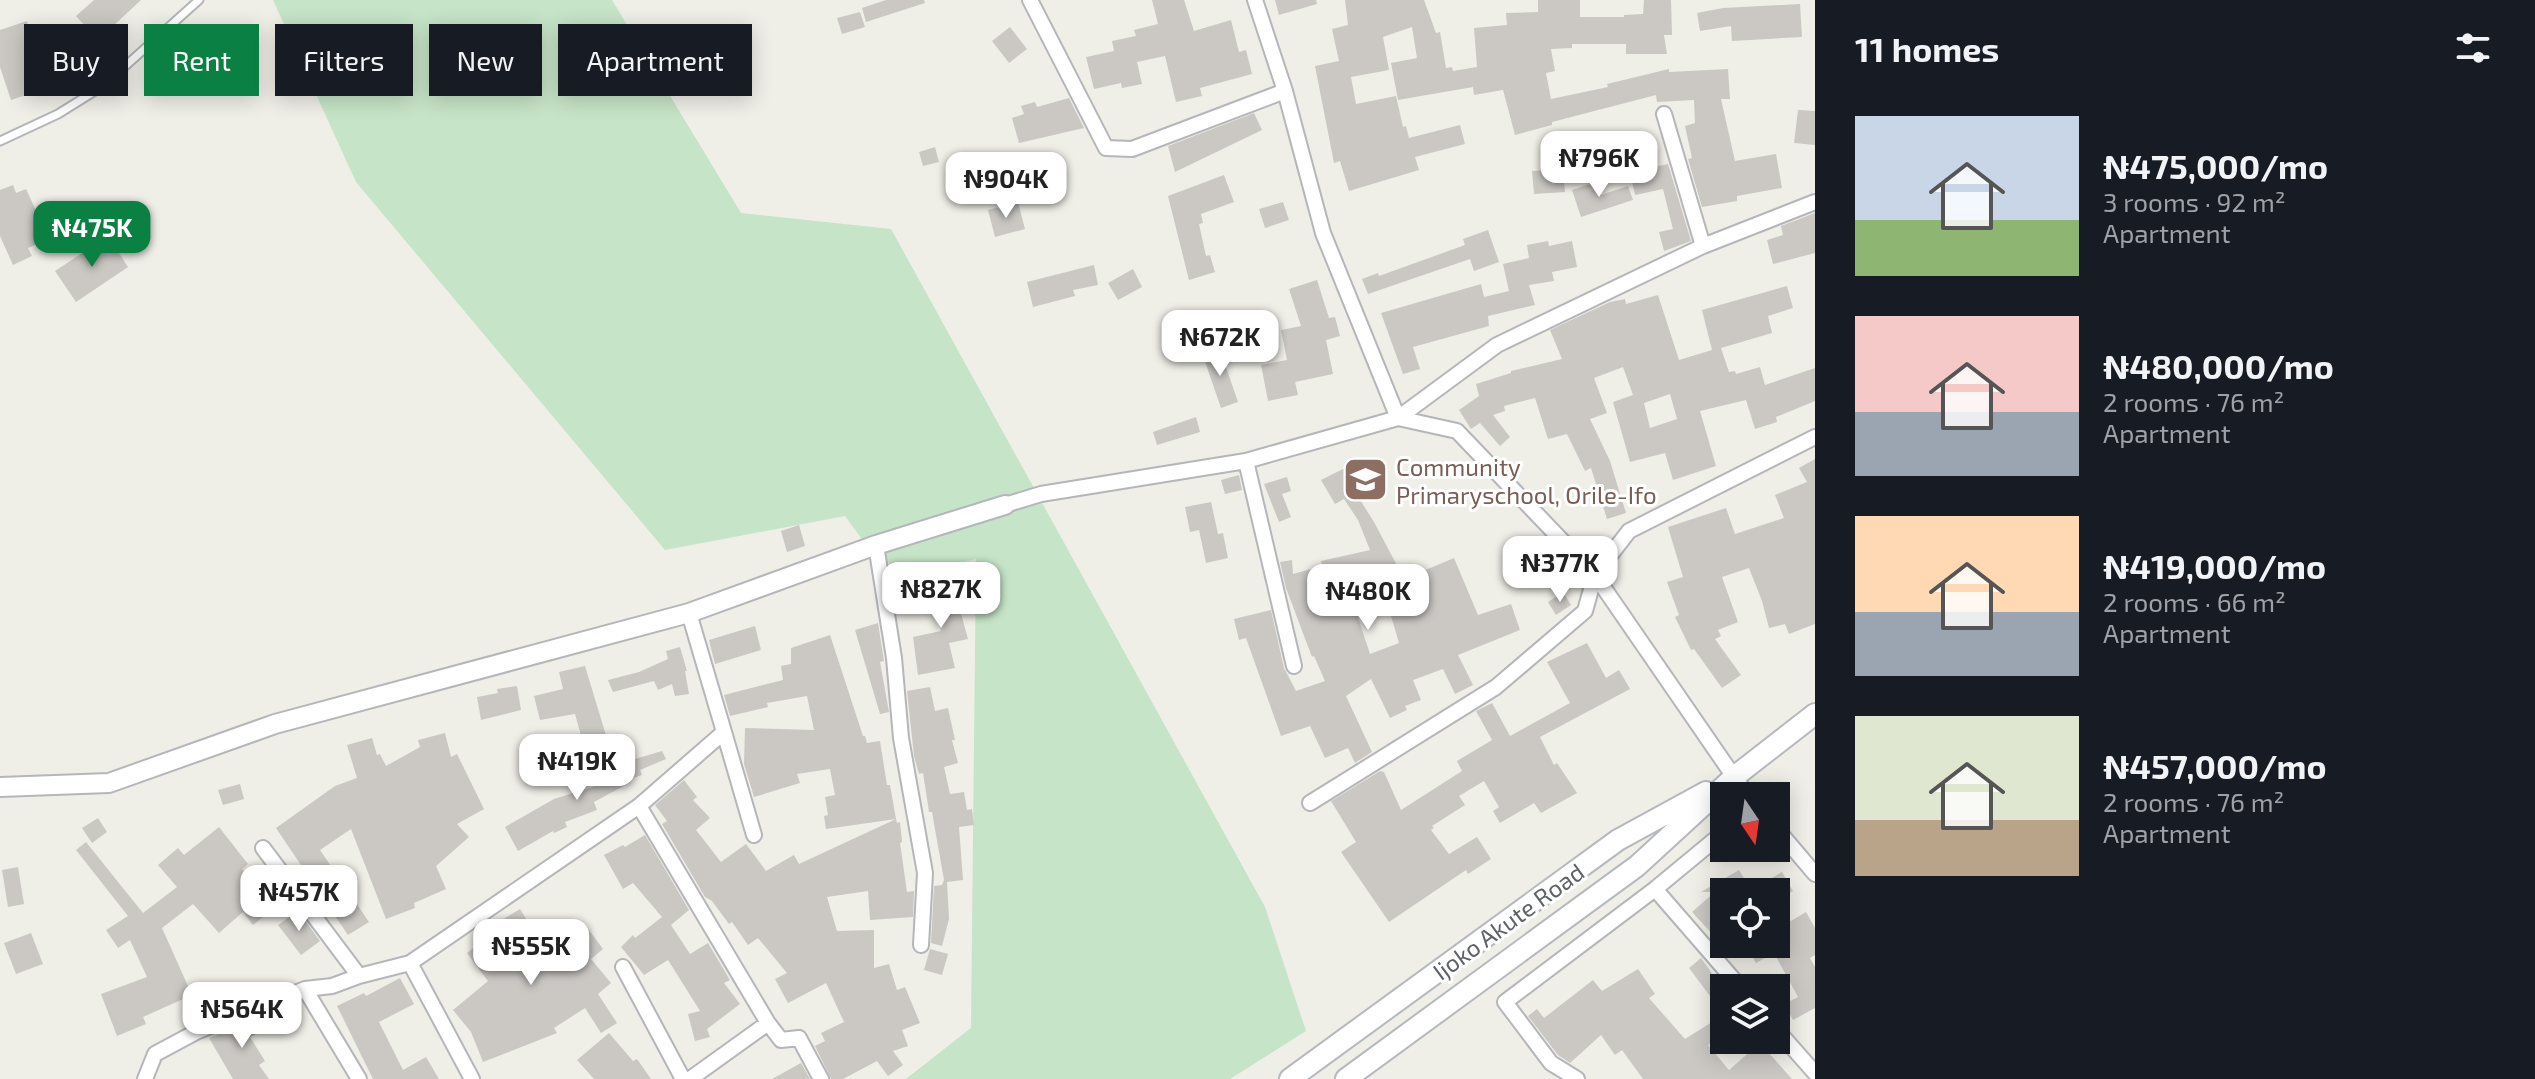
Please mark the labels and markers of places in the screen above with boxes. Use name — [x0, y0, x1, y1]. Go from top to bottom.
pin: ₦796K — [1543, 131, 1655, 199]
pin: ₦904K — [950, 152, 1062, 220]
pin: ₦475K — [36, 201, 148, 269]
pin: ₦672K — [1164, 310, 1276, 378]
place label: Community Primaryschool, Orile-Ifo — [1396, 452, 1657, 509]
school or university icon: Community Primaryschool, Orile-Ifo — [1341, 456, 1389, 504]
pin: ₦377K — [1504, 536, 1616, 604]
pin: ₦827K — [885, 562, 997, 630]
pin: ₦480K — [1312, 564, 1424, 632]
pin: ₦419K — [521, 734, 633, 802]
pin: ₦457K — [243, 865, 355, 933]
pin: ₦555K — [475, 919, 587, 987]
pin: ₦564K — [186, 982, 298, 1050]

